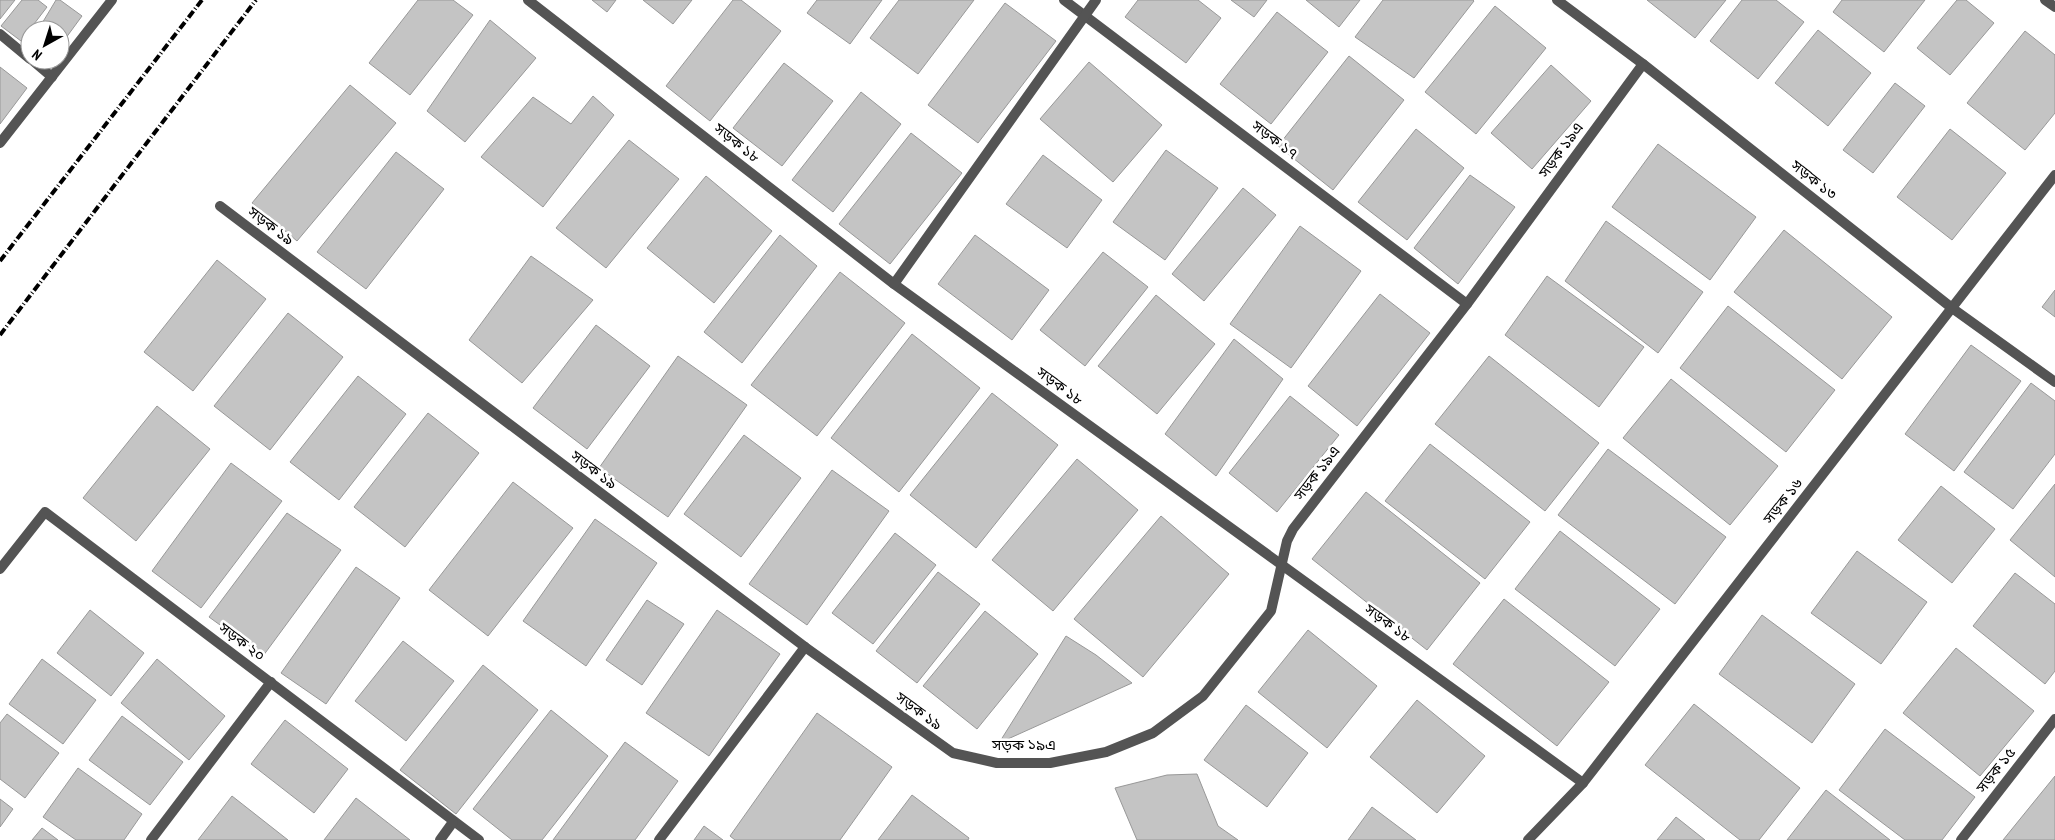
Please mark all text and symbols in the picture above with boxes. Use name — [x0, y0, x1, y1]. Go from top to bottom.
north arrow — [20, 20, 70, 70]
text: N — [28, 46, 45, 64]
street label: সড়ক ১৭ — [1248, 115, 1302, 163]
street label: সড়ক ১৮ — [710, 118, 764, 167]
street label: সড়ক ১৯এ — [1533, 118, 1587, 182]
street label: সড়ক ১৩ — [1787, 155, 1841, 204]
street label: সড়ক ১৯ — [244, 201, 298, 249]
street label: সড়ক ১৮ — [1032, 362, 1087, 409]
street label: সড়ক ১৯এ — [1289, 442, 1344, 505]
street label: সড়ক ১৯ — [567, 445, 621, 493]
street label: সড়ক ১৬ — [1758, 474, 1807, 528]
street label: সড়ক ১৮ — [1360, 599, 1415, 646]
street label: সড়ক ২০ — [215, 617, 269, 665]
street label: সড়ক ১৯ — [891, 687, 946, 734]
street label: সড়ক ১৯এ — [991, 735, 1056, 754]
street label: সড়ক ১৫ — [1971, 743, 2020, 797]

